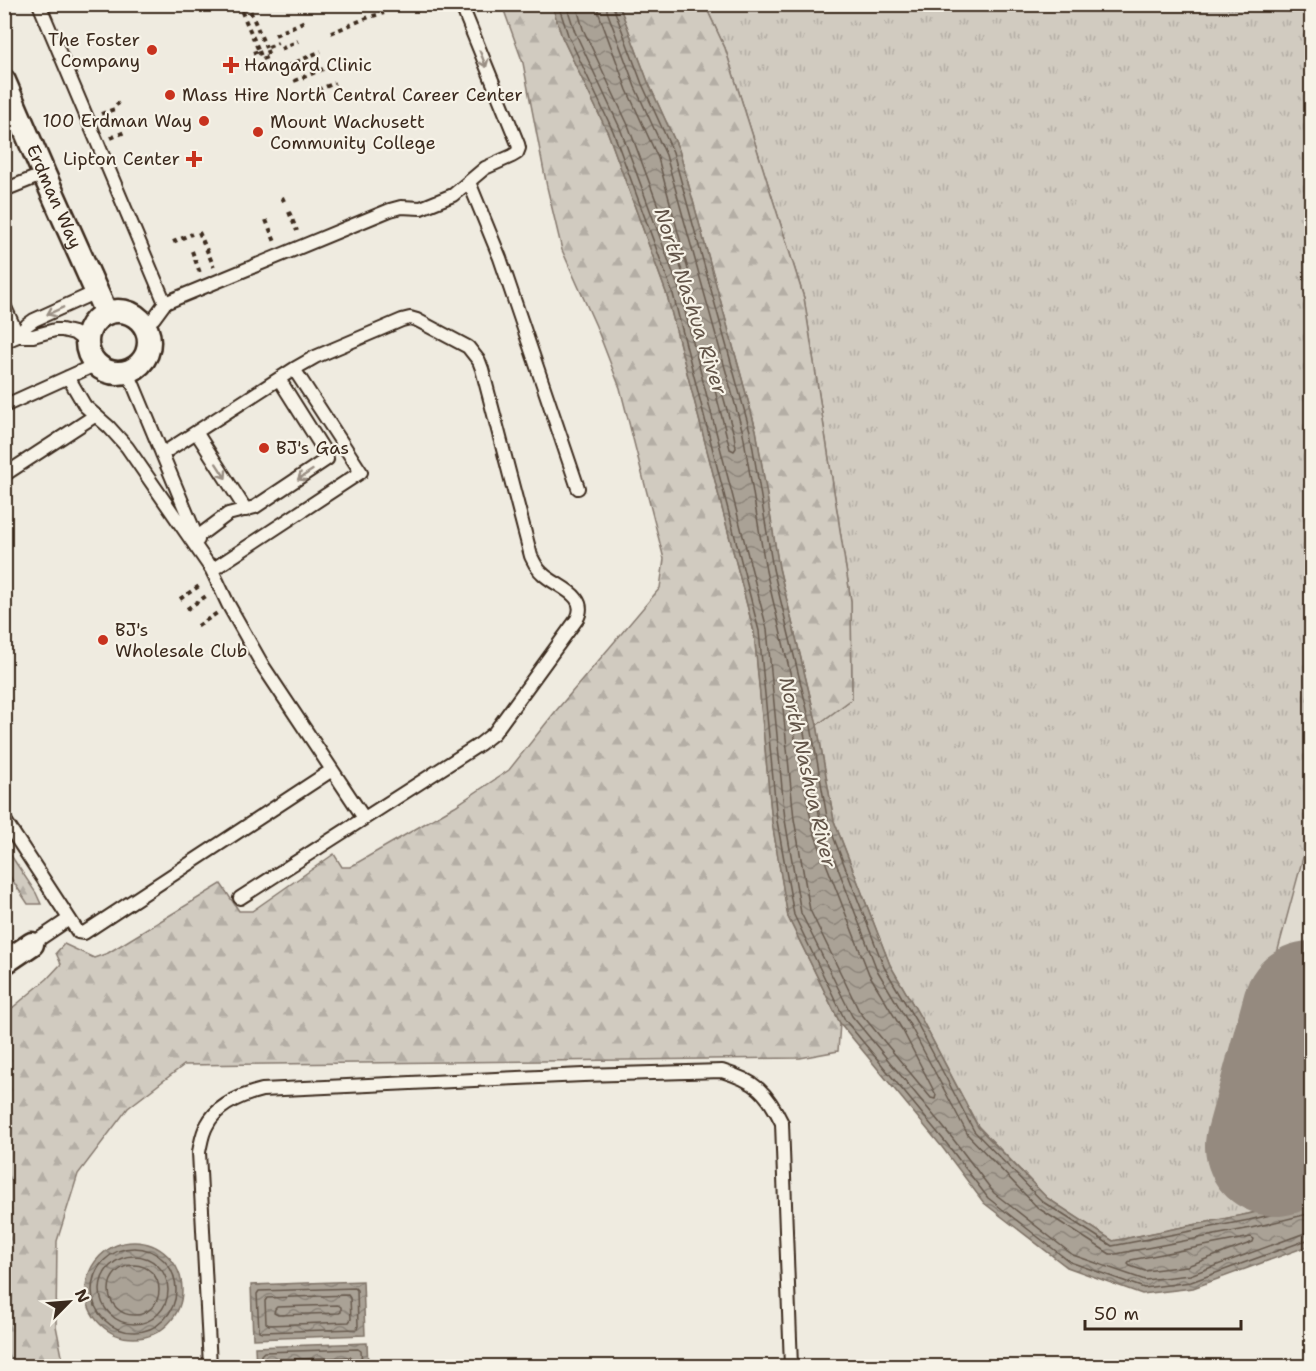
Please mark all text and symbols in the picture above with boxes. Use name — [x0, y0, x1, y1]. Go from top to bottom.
place label: The Foster Company — [48, 28, 140, 73]
marker: The Foster Company — [145, 43, 159, 57]
one-way arrow — [478, 49, 489, 67]
place label: Hangard Clinic — [244, 53, 372, 77]
marker: Hangard Clinic — [222, 56, 240, 74]
place label: Mass Hire North Central Career Center — [182, 83, 523, 107]
marker: Mass Hire North Central Career Center — [163, 88, 177, 102]
place label: 100 Erdman Way — [42, 109, 192, 133]
place label: Mount Wachusett Community College — [270, 110, 436, 155]
marker: 100 Erdman Way — [197, 114, 211, 128]
marker: Mount Wachusett Community College — [251, 125, 265, 139]
street label: Erdman Way — [21, 141, 88, 252]
place label: Lipton Center — [63, 147, 180, 171]
marker: Lipton Center — [185, 150, 203, 168]
water label: North Nashua River — [649, 204, 734, 398]
one-way arrow — [46, 305, 64, 317]
place label: BJ's Gas — [276, 436, 349, 460]
marker: BJ's Gas — [257, 441, 271, 455]
one-way arrow — [215, 462, 227, 479]
one-way arrow — [297, 469, 314, 481]
place label: BJ's Wholesale Club — [115, 618, 247, 663]
marker: BJ's Wholesale Club — [96, 633, 110, 647]
water label: North Nashua River — [773, 674, 843, 870]
north arrow — [39, 1272, 99, 1332]
text: N — [70, 1286, 94, 1306]
scale bar — [1085, 1293, 1241, 1331]
text: 50 m — [1094, 1302, 1139, 1326]

